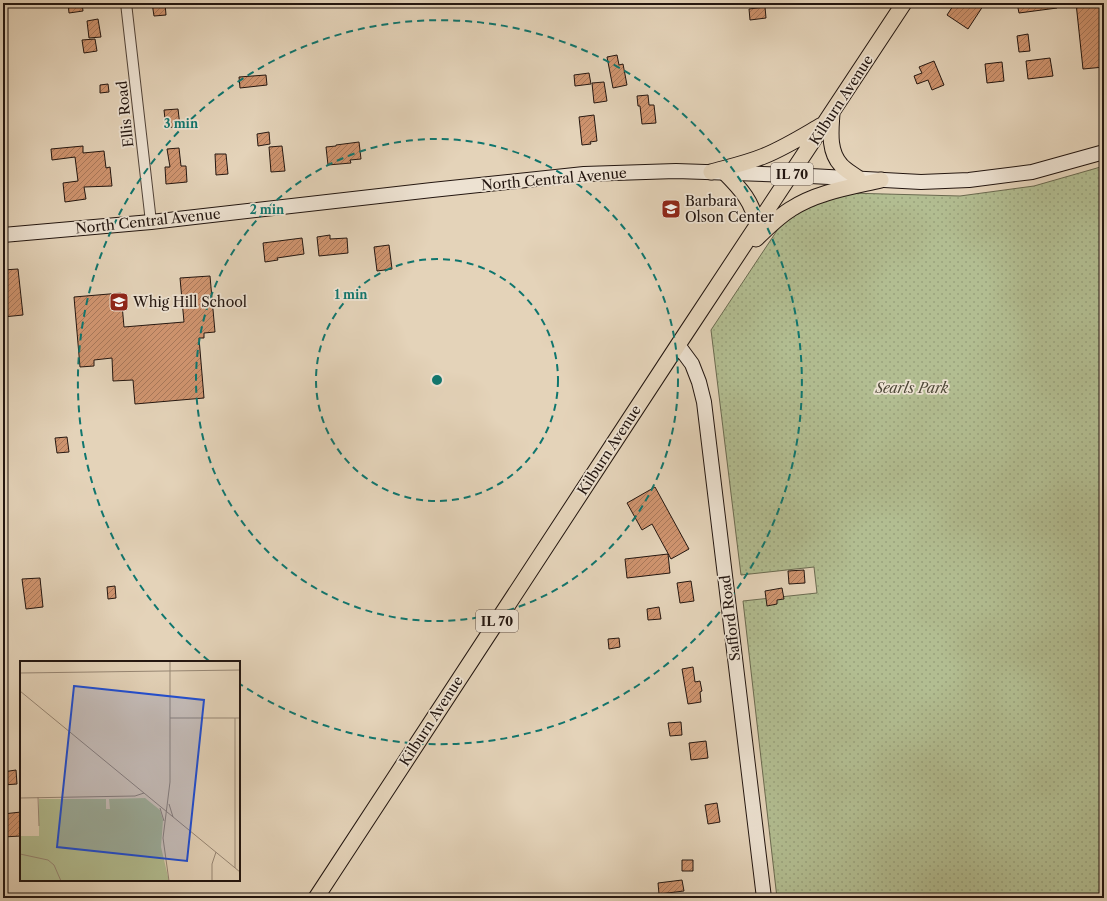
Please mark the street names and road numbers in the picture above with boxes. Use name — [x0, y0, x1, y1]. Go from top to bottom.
street label: Kilburn Avenue — [805, 51, 877, 149]
street label: Ellis Road — [113, 79, 137, 148]
road number: IL 70 — [771, 163, 813, 185]
street label: North Central Avenue — [481, 164, 628, 194]
street label: North Central Avenue — [75, 204, 222, 238]
street label: Kilburn Avenue — [573, 401, 645, 499]
street label: Safford Road — [716, 574, 744, 662]
road number: IL 70 — [476, 610, 518, 632]
street label: Kilburn Avenue — [395, 672, 467, 770]

